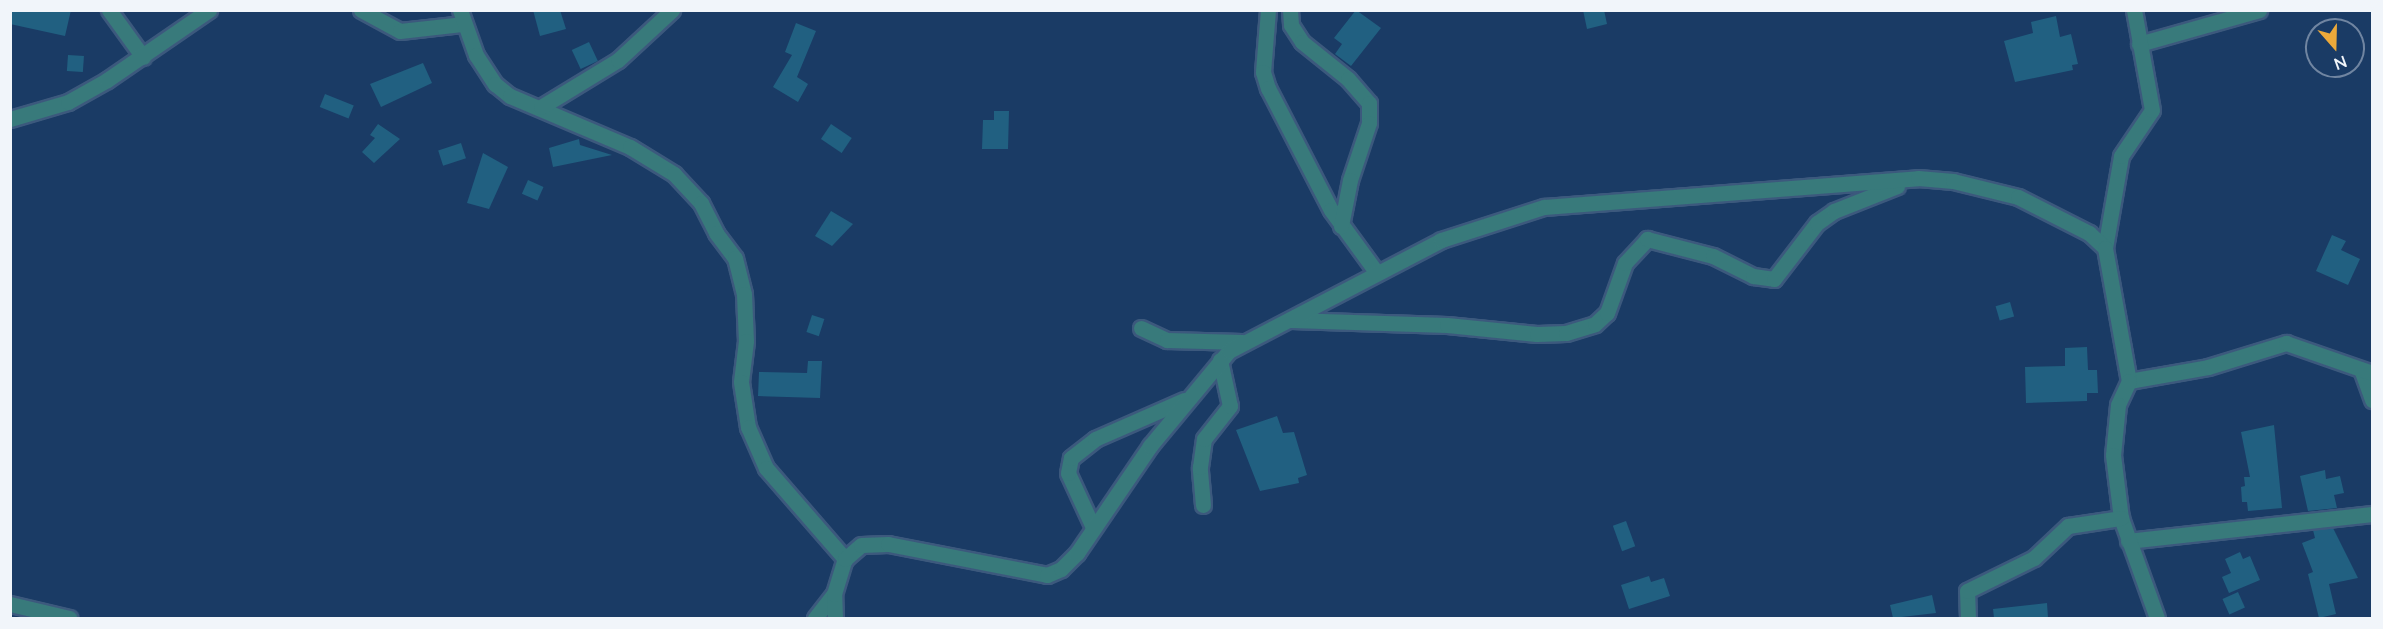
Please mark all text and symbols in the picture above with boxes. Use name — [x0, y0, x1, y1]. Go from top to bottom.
north arrow — [2305, 18, 2365, 78]
text: N — [2332, 52, 2350, 75]

